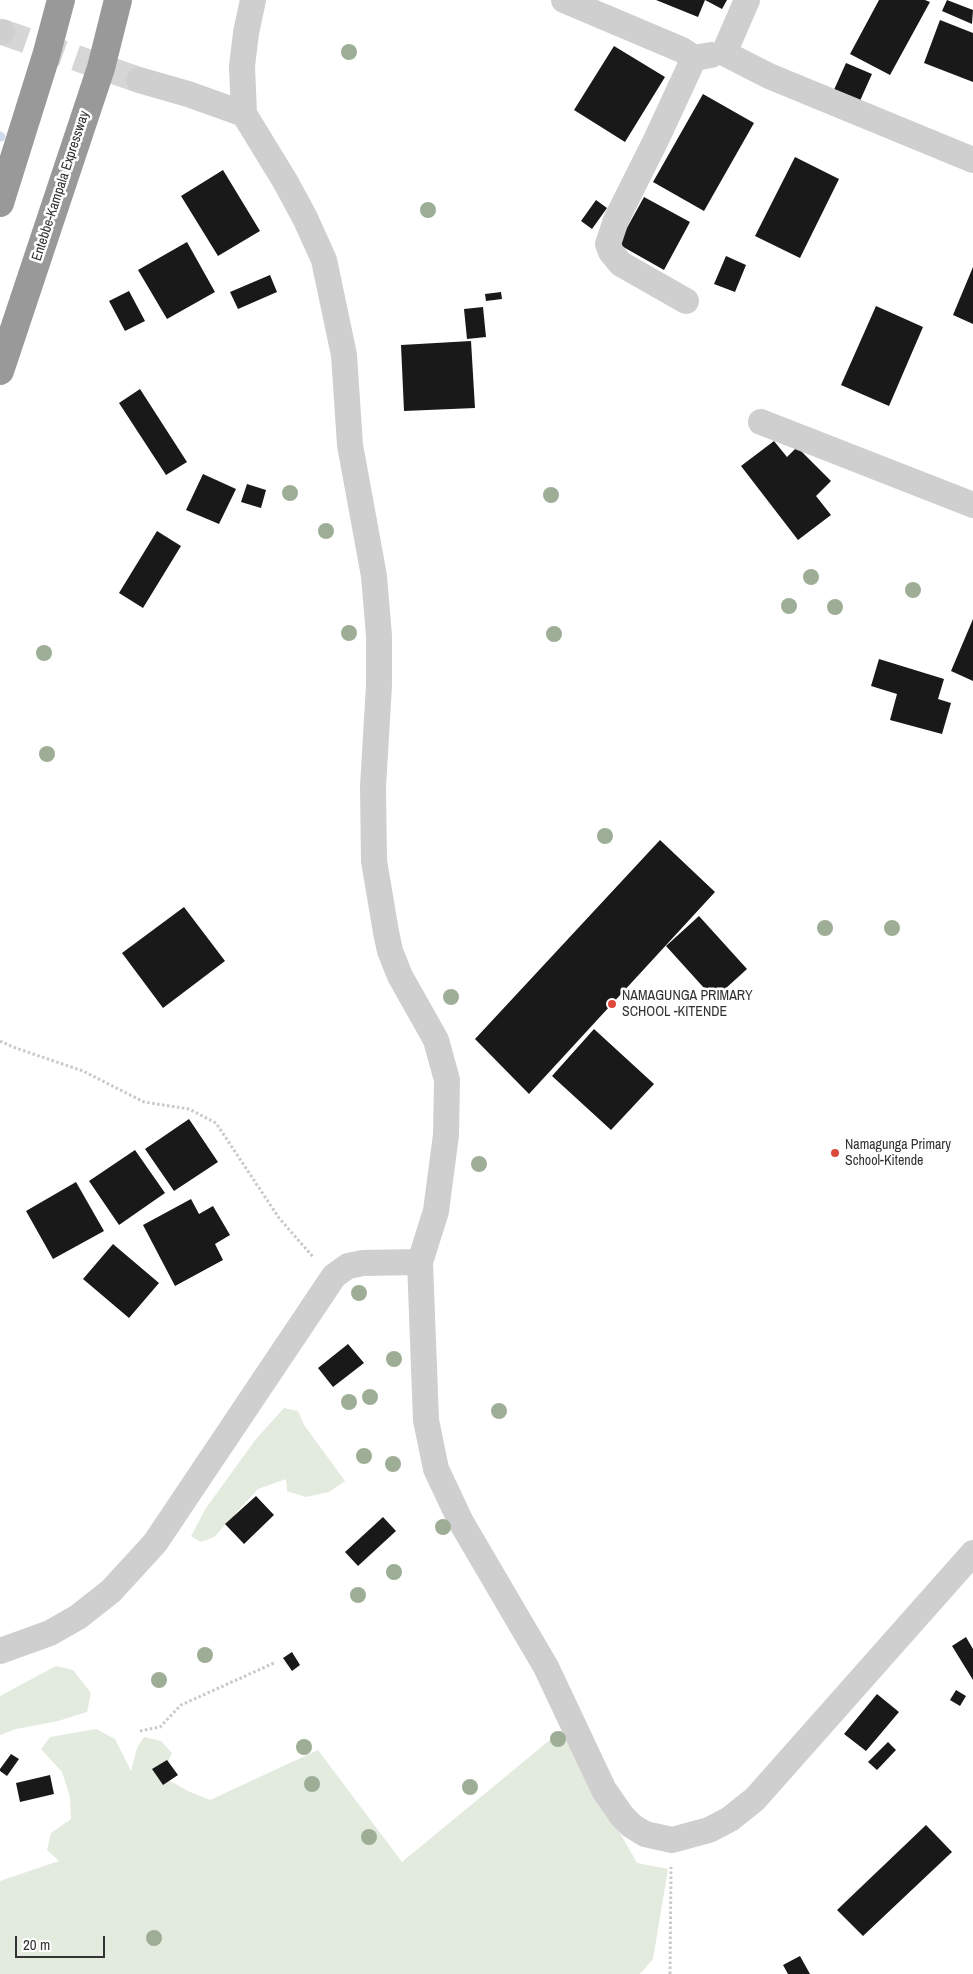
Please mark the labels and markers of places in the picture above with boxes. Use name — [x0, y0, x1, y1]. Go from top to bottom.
place label: NAMAGUNGA PRIMARY SCHOOL -KITENDE — [622, 988, 753, 1020]
marker: NAMAGUNGA PRIMARY SCHOOL -KITENDE — [606, 998, 618, 1010]
place label: Namagunga Primary School-Kitende — [845, 1137, 951, 1170]
marker: Namagunga Primary School-Kitende — [829, 1147, 841, 1159]

